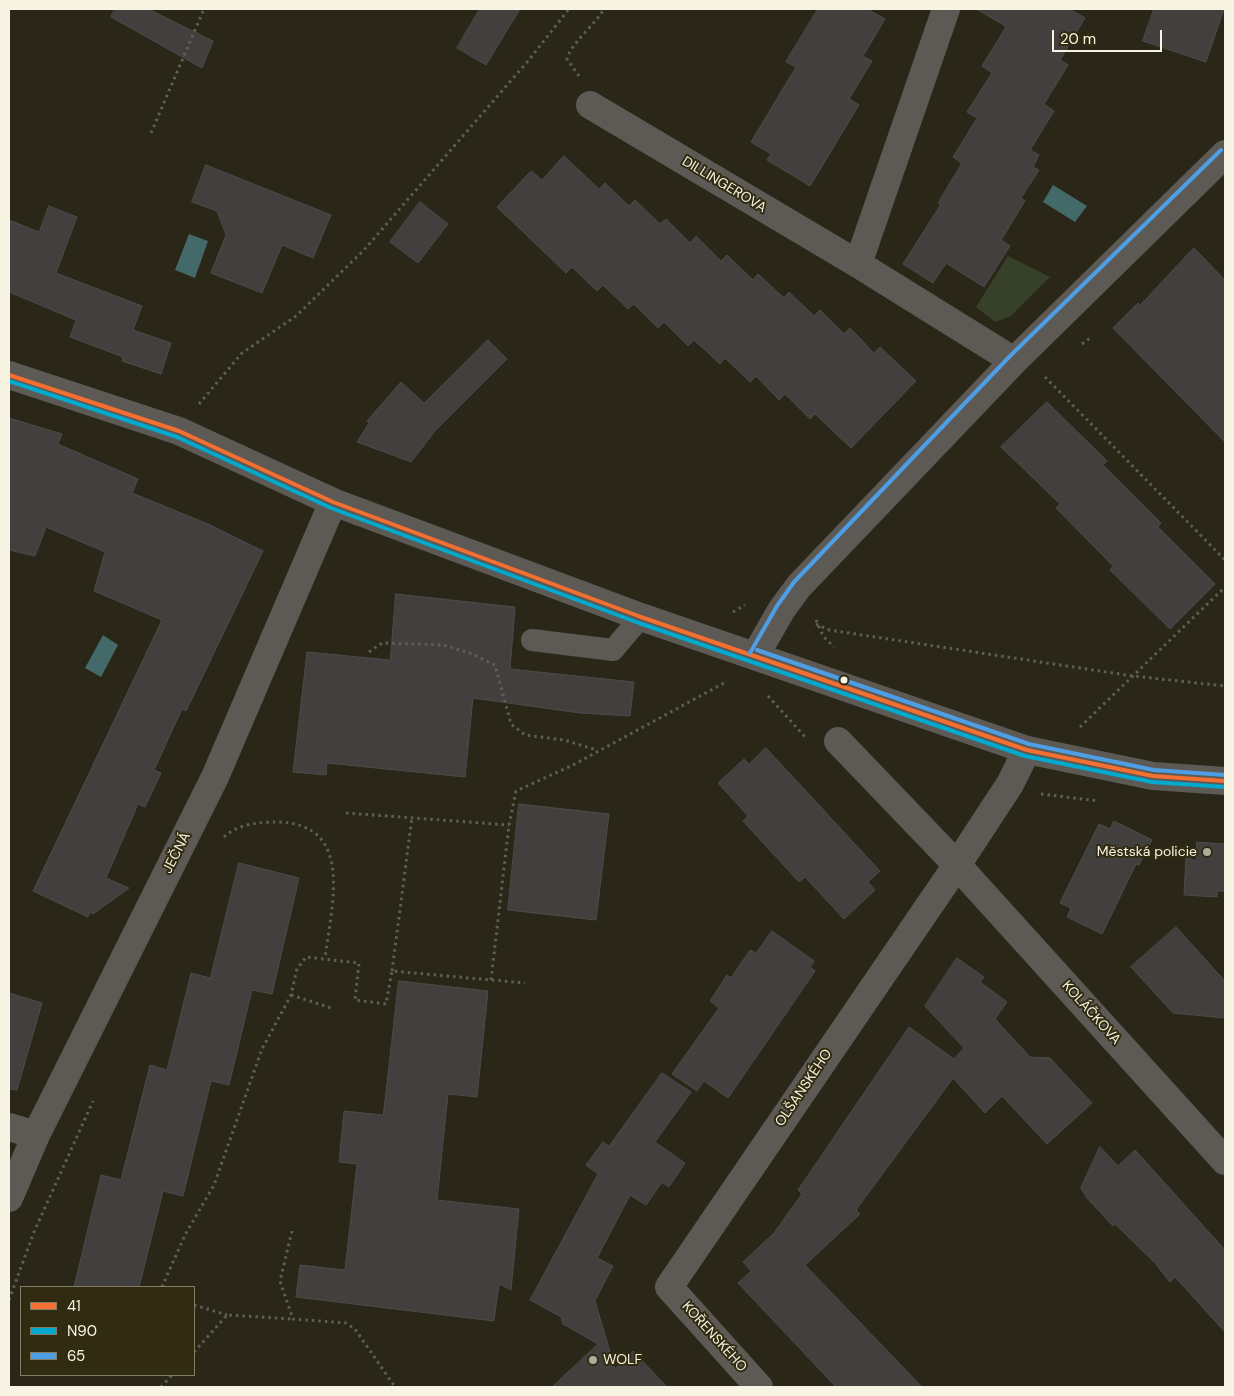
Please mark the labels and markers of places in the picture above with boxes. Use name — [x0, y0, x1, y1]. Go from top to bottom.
unlabelled marker — [839, 675, 849, 685]
place label: Městská policie — [1097, 844, 1197, 860]
marker: Městská policie — [1201, 846, 1213, 858]
place label: WOLF — [603, 1352, 642, 1368]
marker: WOLF — [587, 1354, 599, 1366]

